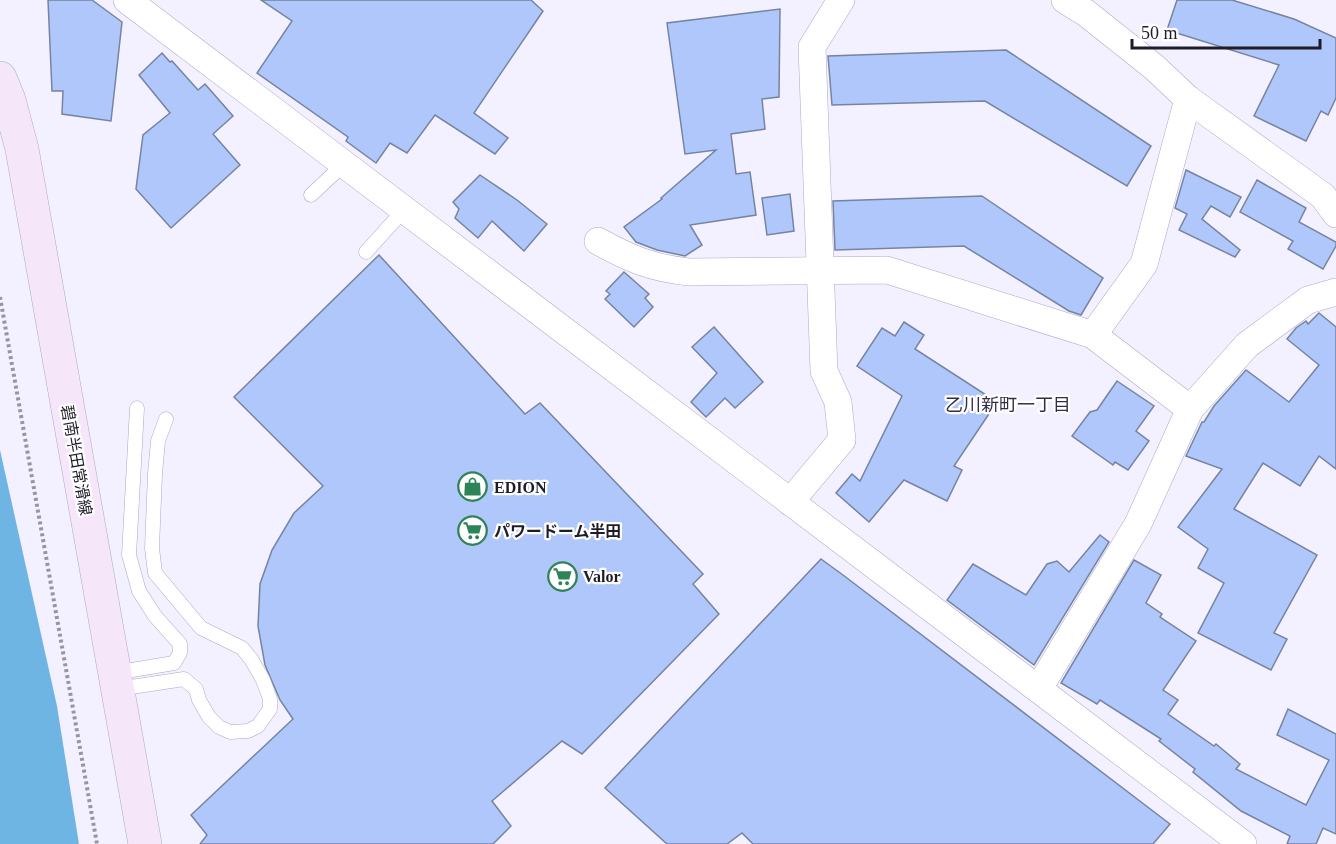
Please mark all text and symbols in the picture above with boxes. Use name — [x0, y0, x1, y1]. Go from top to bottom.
scale bar — [1132, 12, 1320, 50]
text: 50 m — [1141, 23, 1178, 43]
district label: 乙川新町一丁目 — [945, 395, 1071, 415]
street label: 碧南半田常滑線 — [58, 403, 95, 517]
shop icon: EDION — [457, 471, 489, 503]
place label: EDION — [494, 479, 547, 496]
supermarket icon: パワードーム半田 — [457, 515, 489, 547]
place label: パワードーム半田 — [494, 523, 622, 540]
supermarket icon: Valor — [546, 560, 578, 592]
place label: Valor — [583, 568, 621, 585]

